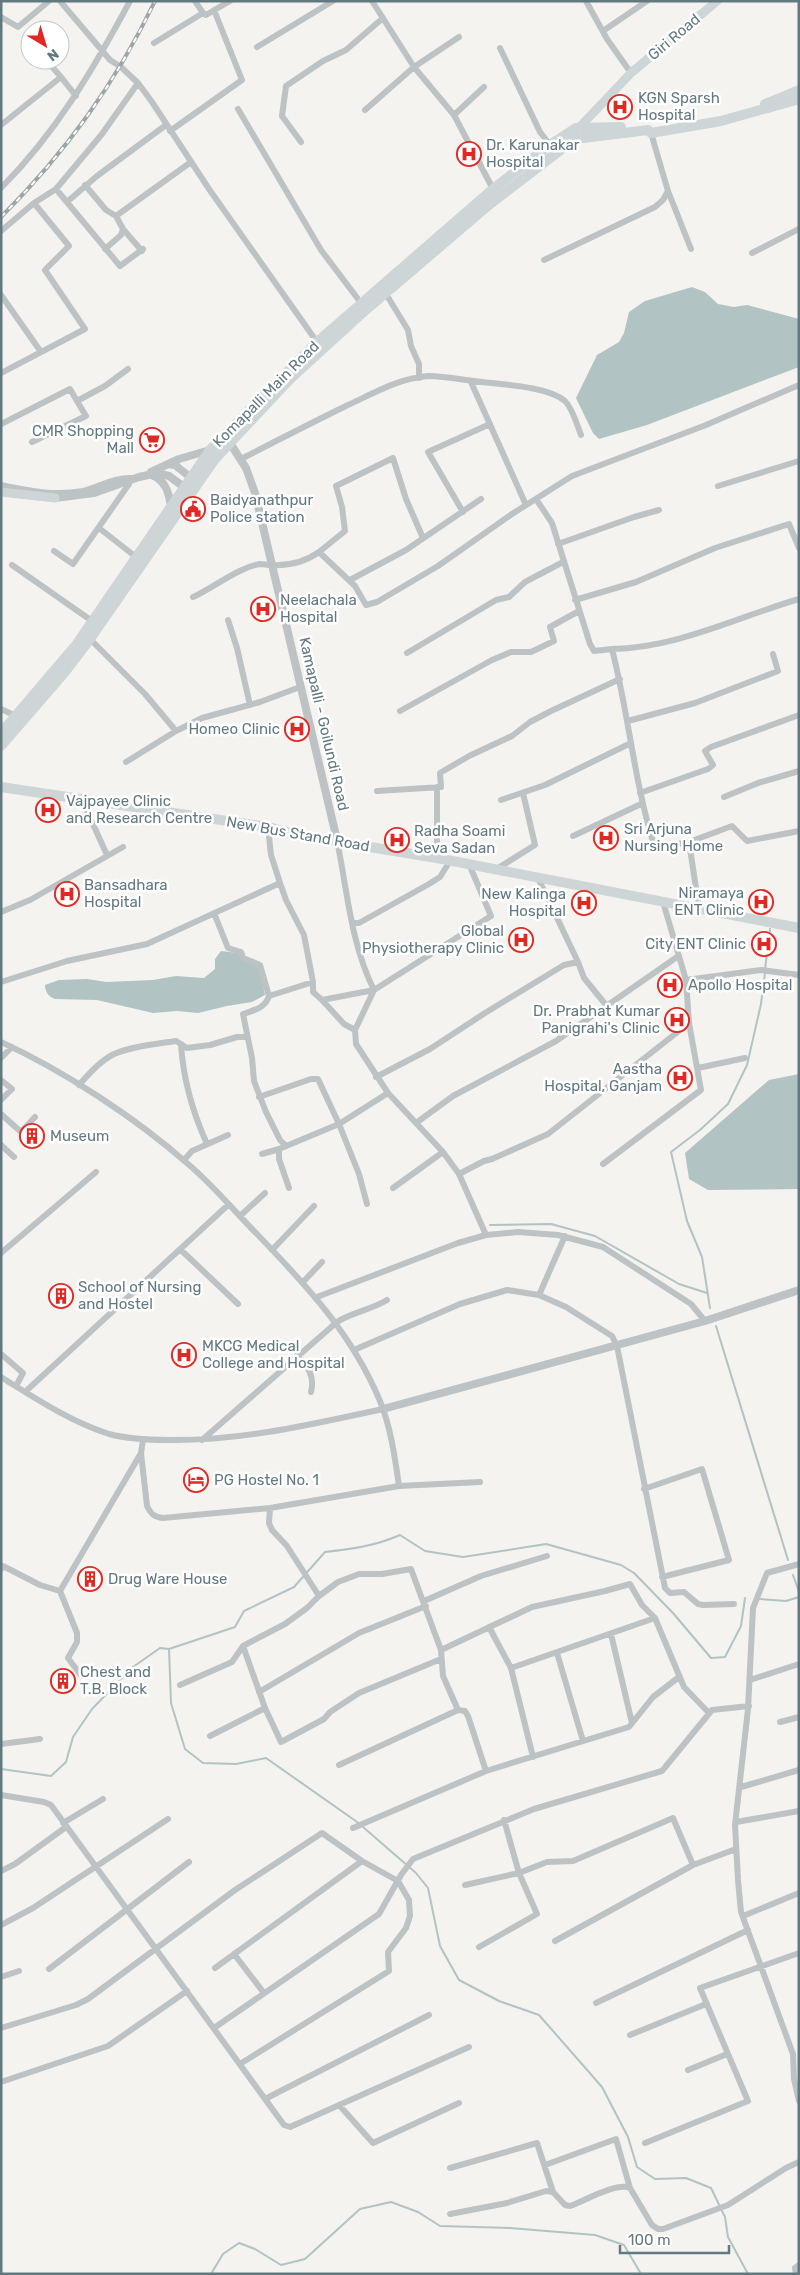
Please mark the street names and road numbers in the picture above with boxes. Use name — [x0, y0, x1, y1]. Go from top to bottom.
street label: Giri Road — [644, 10, 704, 64]
street label: Komapalli Main Road — [209, 337, 323, 451]
street label: Kamapalli - Goilundi Road — [295, 635, 353, 813]
street label: New Bus Stand Road — [225, 813, 371, 855]

